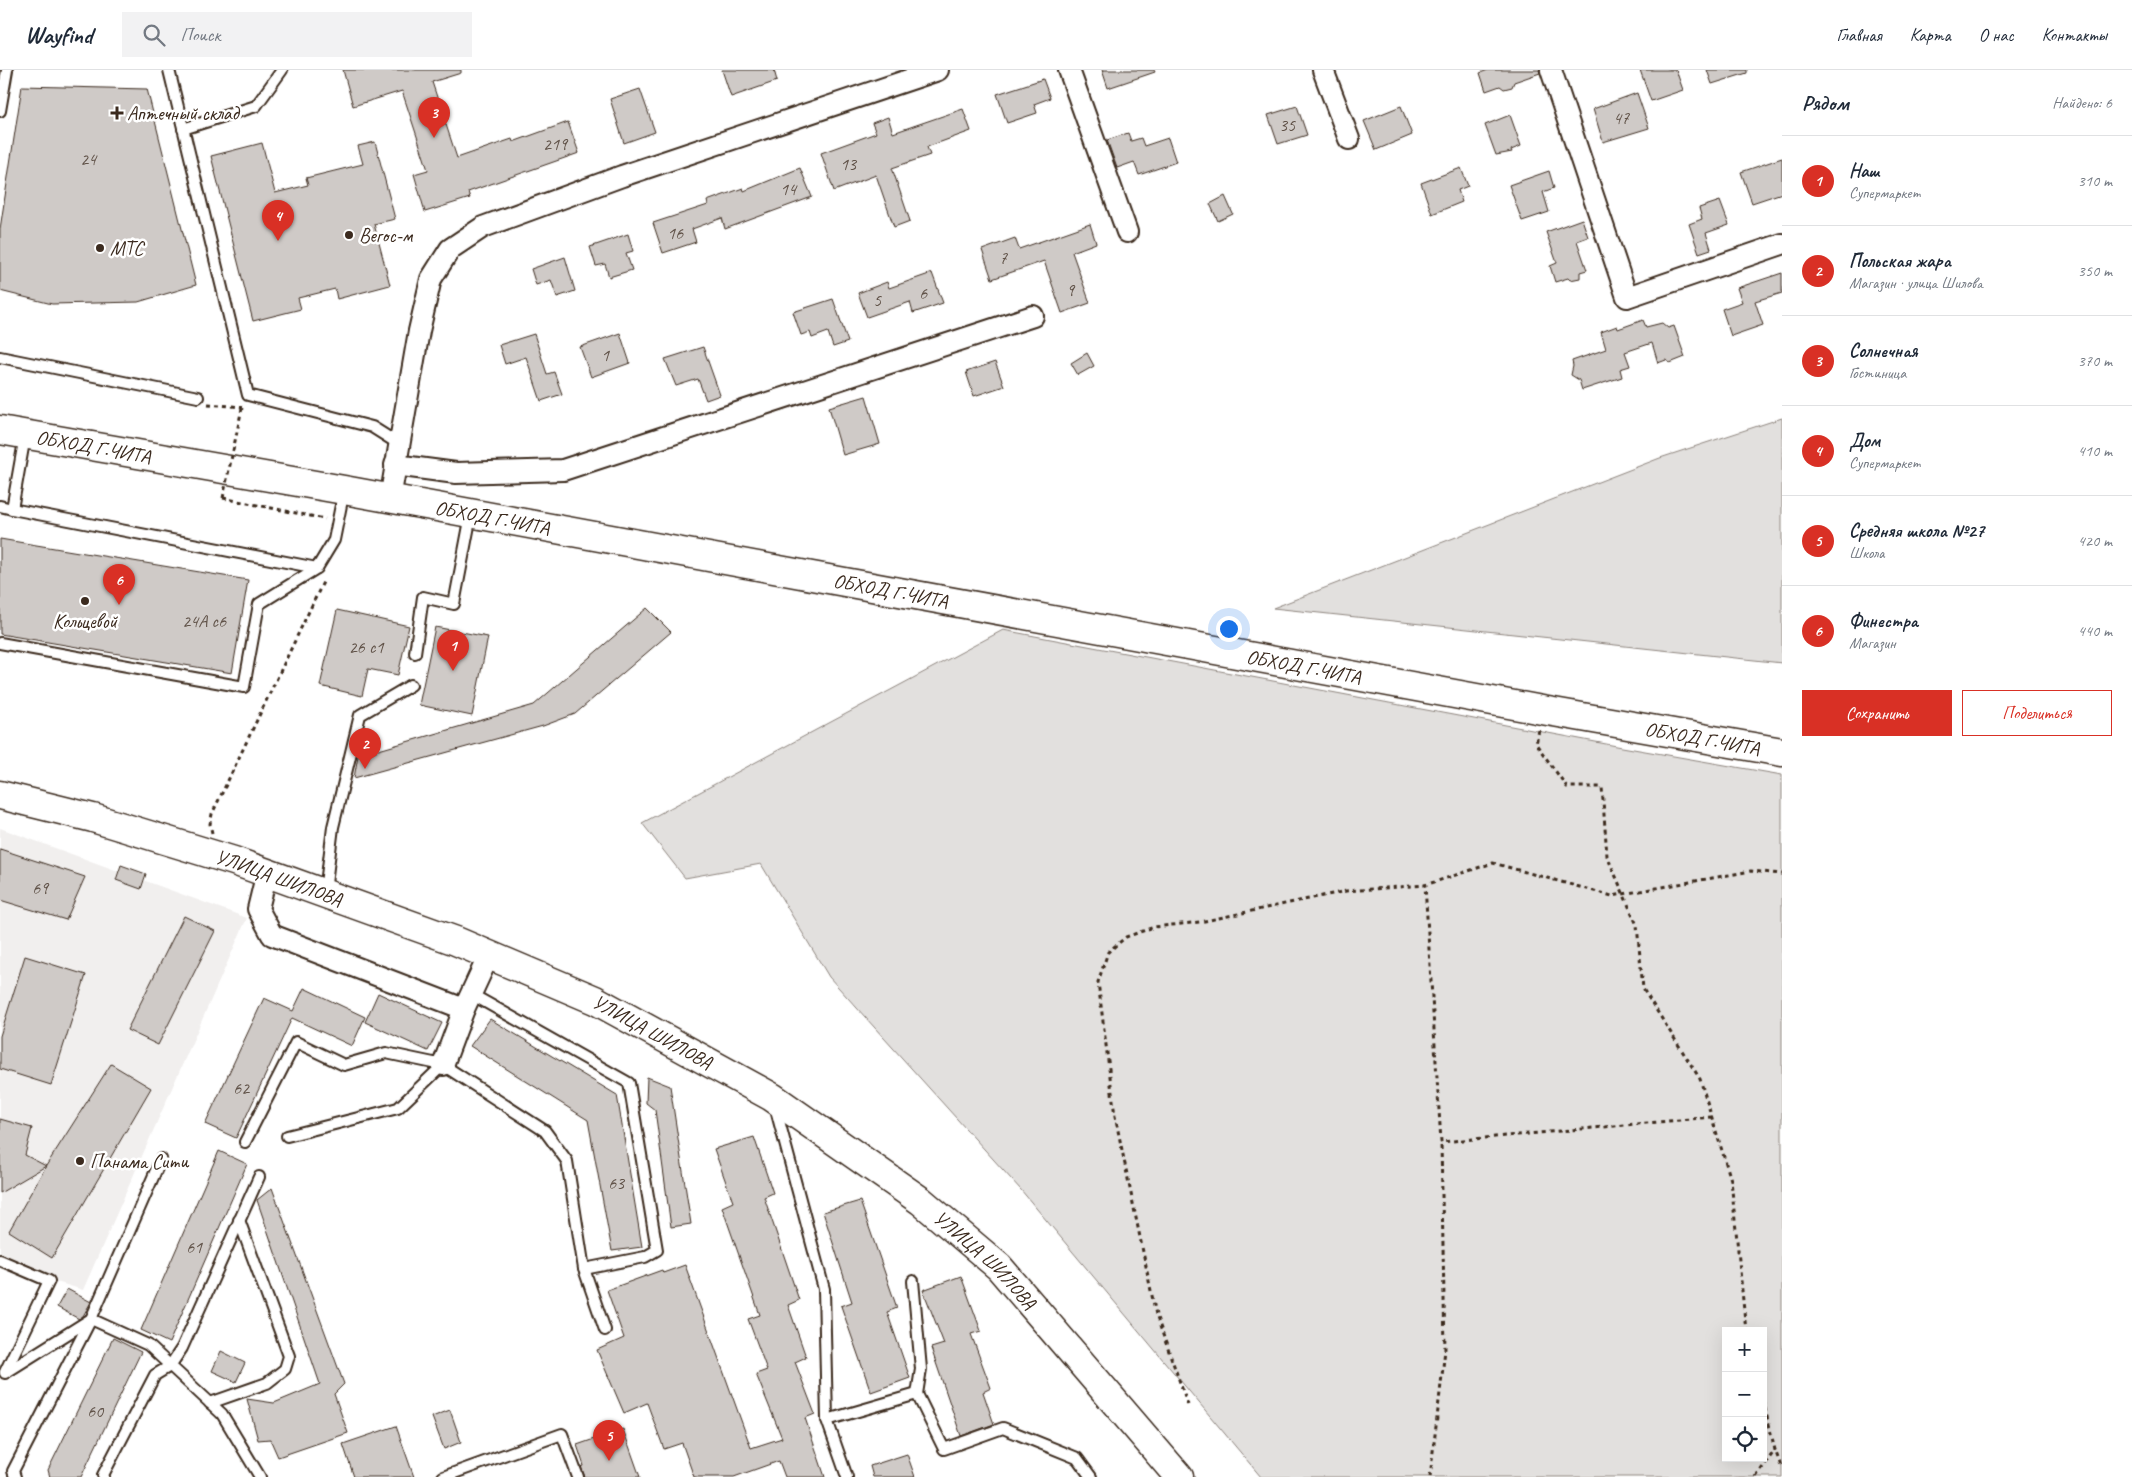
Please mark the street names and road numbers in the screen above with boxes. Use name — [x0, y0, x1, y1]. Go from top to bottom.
street label: ОБХОД Г.ЧИТА — [34, 424, 154, 469]
street label: ОБХОД Г.ЧИТА — [433, 494, 552, 540]
street label: ОБХОД Г.ЧИТА — [831, 568, 951, 613]
street label: ОБХОД Г.ЧИТА — [1245, 643, 1364, 689]
street label: ОБХОД Г.ЧИТА — [1643, 716, 1762, 761]
street label: УЛИЦА ШИЛОВА — [212, 844, 347, 912]
street label: УЛИЦА ШИЛОВА — [588, 989, 718, 1075]
street label: УЛИЦА ШИЛОВА — [929, 1205, 1043, 1315]

